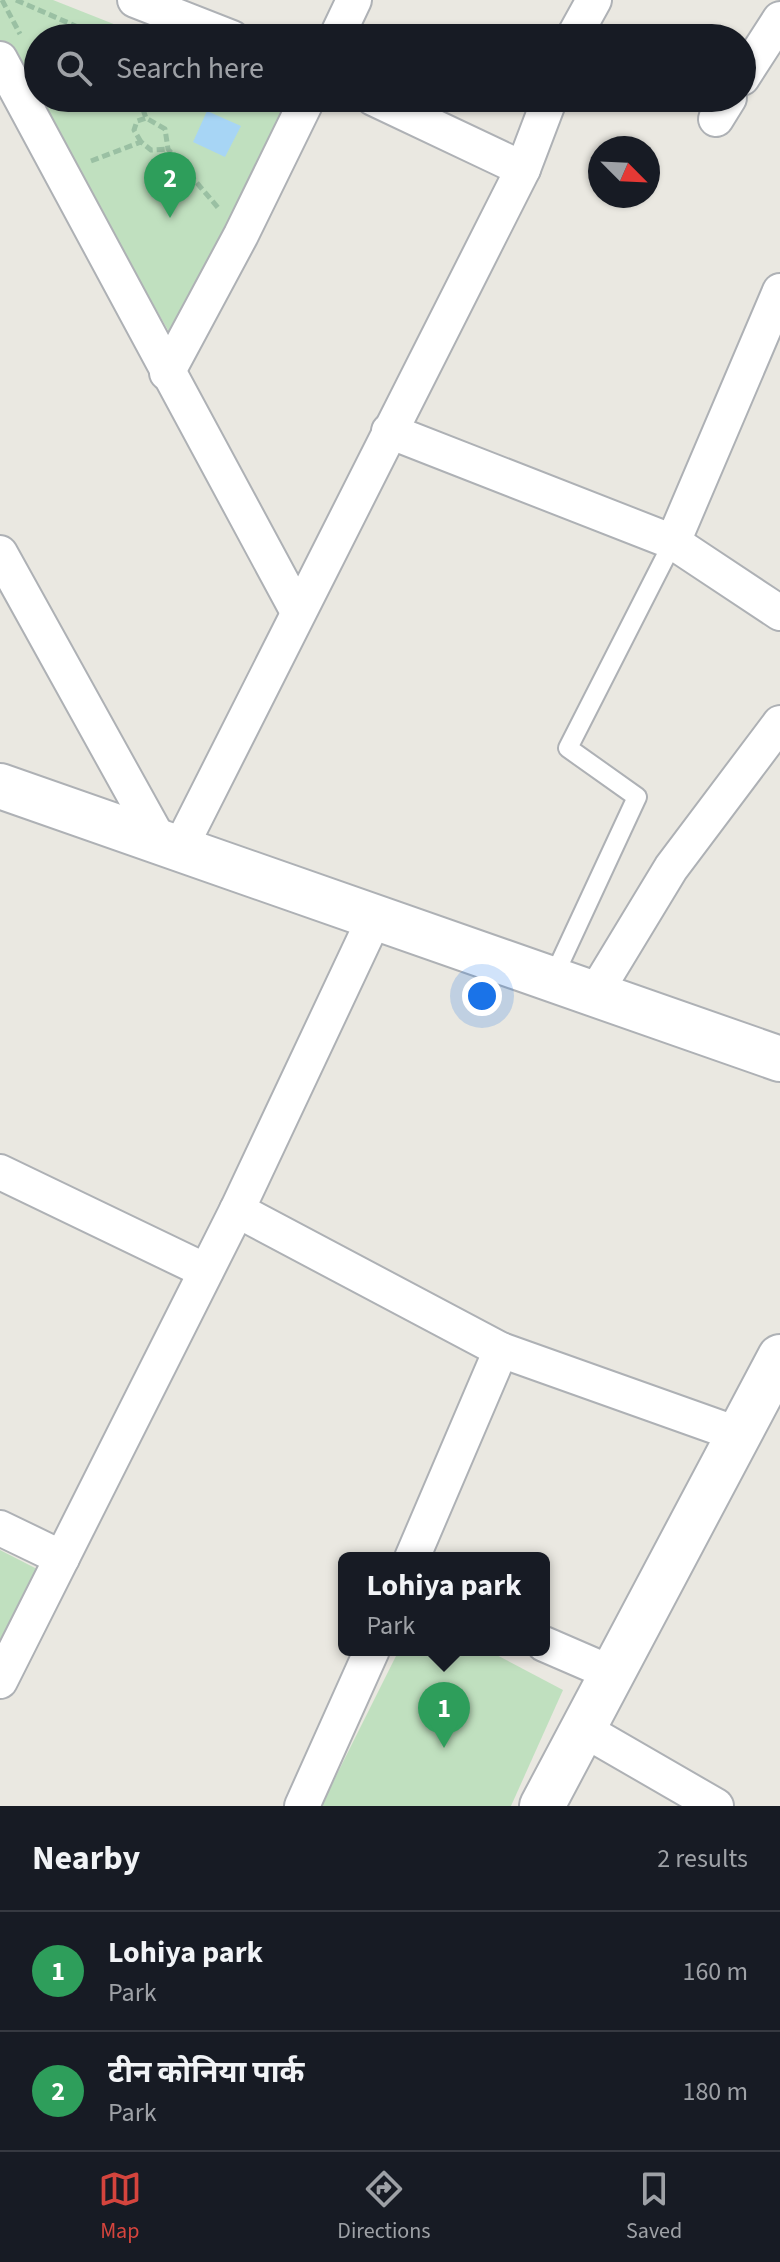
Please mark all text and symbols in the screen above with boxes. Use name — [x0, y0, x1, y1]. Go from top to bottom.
search box — [24, 24, 756, 112]
icon: search — [52, 46, 96, 90]
text: Search here — [116, 47, 264, 90]
north arrow — [588, 136, 660, 208]
pin: 2 — [144, 152, 196, 218]
your location — [462, 976, 502, 1016]
popup — [338, 1552, 550, 1656]
text: Lohiya park — [366, 1564, 522, 1607]
text: Park — [366, 1607, 415, 1644]
pin: 1 — [418, 1682, 470, 1748]
text: Nearby — [32, 1834, 140, 1883]
text: 2 results — [657, 1840, 748, 1877]
text: Lohiya park — [108, 1931, 263, 1974]
text: 1 — [51, 1953, 65, 1990]
text: 160 m — [682, 1953, 748, 1990]
text: Park — [108, 1974, 157, 2011]
text: टीन कोनिया पार्क — [108, 2051, 304, 2094]
text: 2 — [51, 2073, 65, 2110]
text: 180 m — [682, 2073, 748, 2110]
text: Park — [108, 2094, 157, 2131]
tab: Map — [98, 2167, 142, 2247]
tab: Directions — [337, 2167, 430, 2247]
tab: Saved — [626, 2167, 682, 2247]

